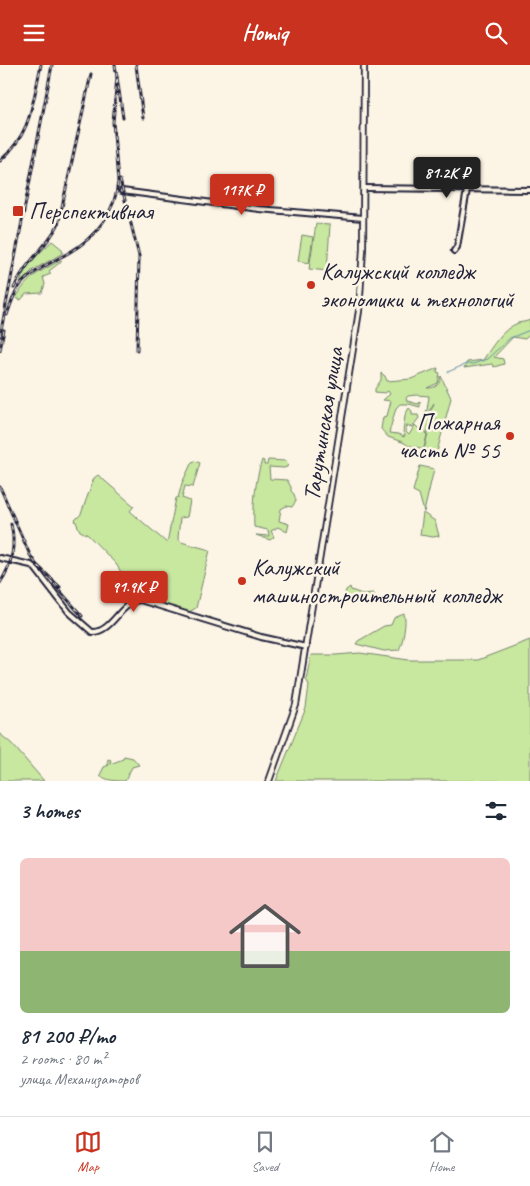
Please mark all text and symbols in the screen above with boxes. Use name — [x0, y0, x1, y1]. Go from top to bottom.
icon: menu — [20, 19, 48, 47]
text: Homiq — [242, 19, 288, 47]
icon: search — [482, 19, 510, 47]
pin: 81.2K ₽ — [401, 157, 493, 199]
text: 81.2K ₽ — [424, 163, 470, 183]
pin: 117K ₽ — [201, 173, 283, 216]
text: 117K ₽ — [221, 180, 263, 200]
place label: Перспективная — [29, 196, 154, 226]
marker: Перспективная — [11, 204, 25, 218]
place label: Калужский колледж экономики и технологий — [321, 256, 516, 314]
marker: Калужский колледж экономики и технологий — [305, 279, 317, 291]
street label: Тарутинская улица — [296, 344, 350, 503]
place label: Пожарная часть № 55 — [399, 407, 501, 465]
marker: Пожарная часть № 55 — [504, 430, 516, 442]
place label: Калужский машиностроительный колледж — [252, 552, 504, 610]
pin: 91.9K ₽ — [88, 571, 180, 613]
marker: Калужский машиностроительный колледж — [236, 575, 248, 587]
text: 91.9K ₽ — [112, 577, 156, 597]
icon: filters — [482, 797, 510, 825]
text: 3 homes — [20, 798, 79, 824]
icon: home — [220, 891, 310, 981]
text: 81 200 ₽/mo — [20, 1023, 115, 1049]
text: 2 rooms · 80 m² — [20, 1049, 106, 1069]
text: улица Механизаторов — [20, 1069, 138, 1089]
tab: Map — [74, 1128, 102, 1175]
tab: Saved — [251, 1128, 279, 1175]
tab: Home — [428, 1128, 456, 1175]

